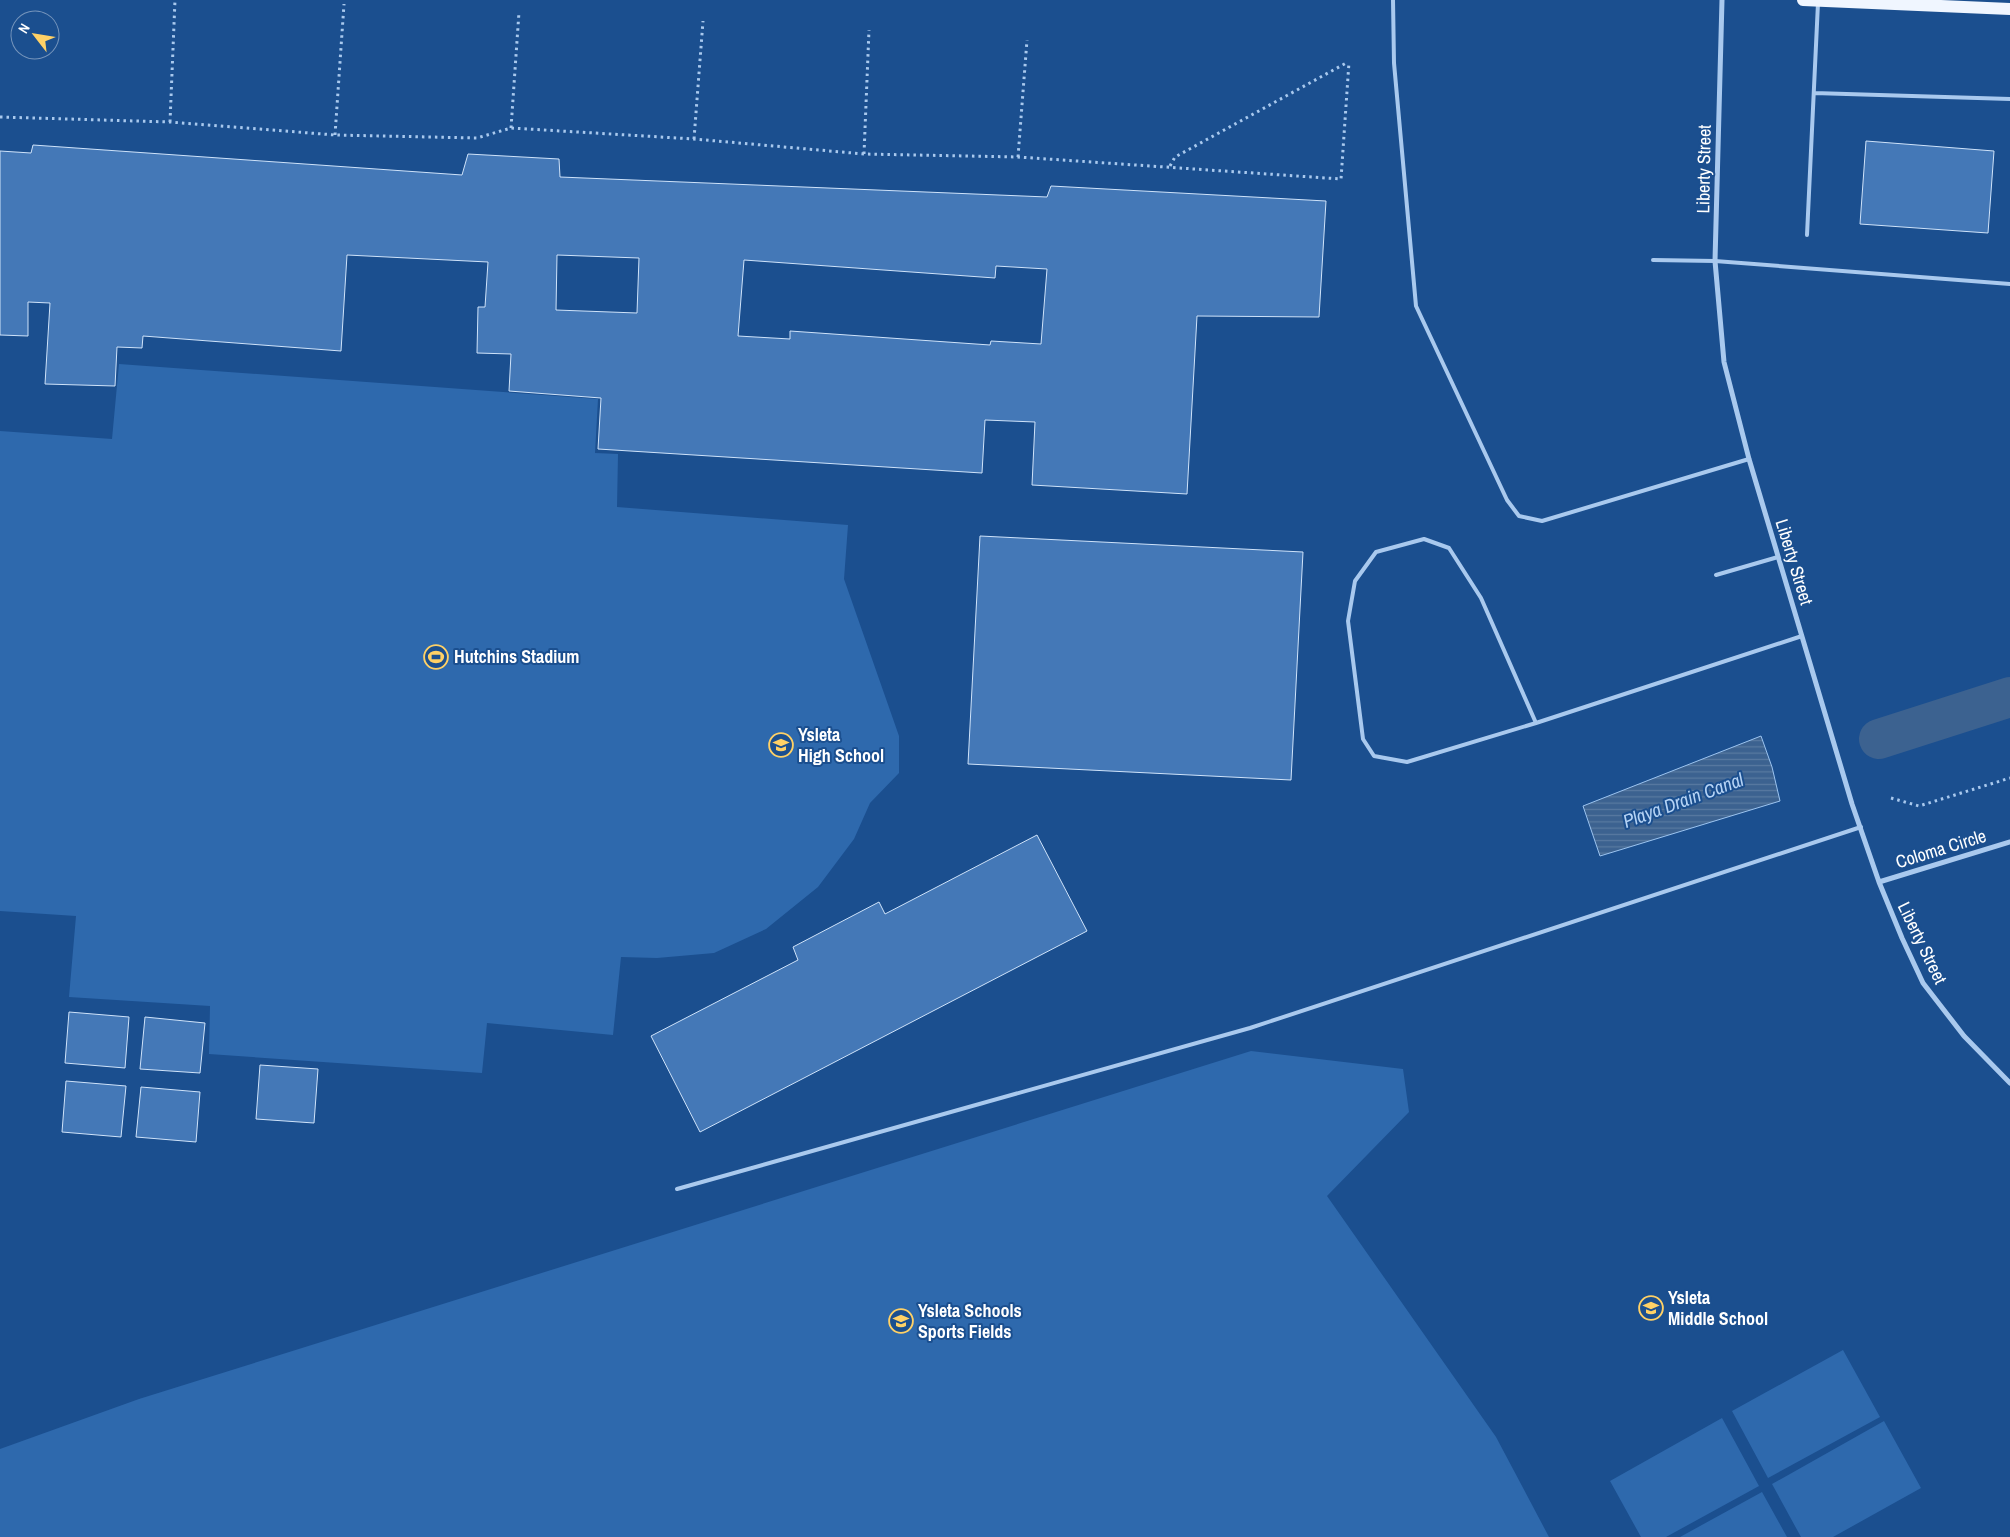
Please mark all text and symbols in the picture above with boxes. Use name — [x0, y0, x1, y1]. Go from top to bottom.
north arrow — [10, 10, 60, 60]
text: N — [14, 20, 34, 36]
street label: Liberty Street — [1690, 124, 1717, 214]
street label: Liberty Street — [1770, 516, 1819, 608]
sports icon: Hutchins Stadium — [423, 644, 449, 670]
place label: Hutchins Stadium — [454, 644, 579, 669]
place label: Ysleta High School — [798, 722, 884, 768]
school or university icon: Ysleta High School — [768, 732, 794, 758]
water label: Playa Drain Canal — [1619, 766, 1747, 834]
street label: Coloma Circle — [1892, 823, 1989, 874]
street label: Liberty Street — [1892, 897, 1953, 988]
place label: Ysleta Middle School — [1668, 1285, 1768, 1331]
school or university icon: Ysleta Middle School — [1638, 1295, 1664, 1321]
place label: Ysleta Schools Sports Fields — [918, 1298, 1022, 1344]
school or university icon: Ysleta Schools Sports Fields — [888, 1308, 914, 1334]

